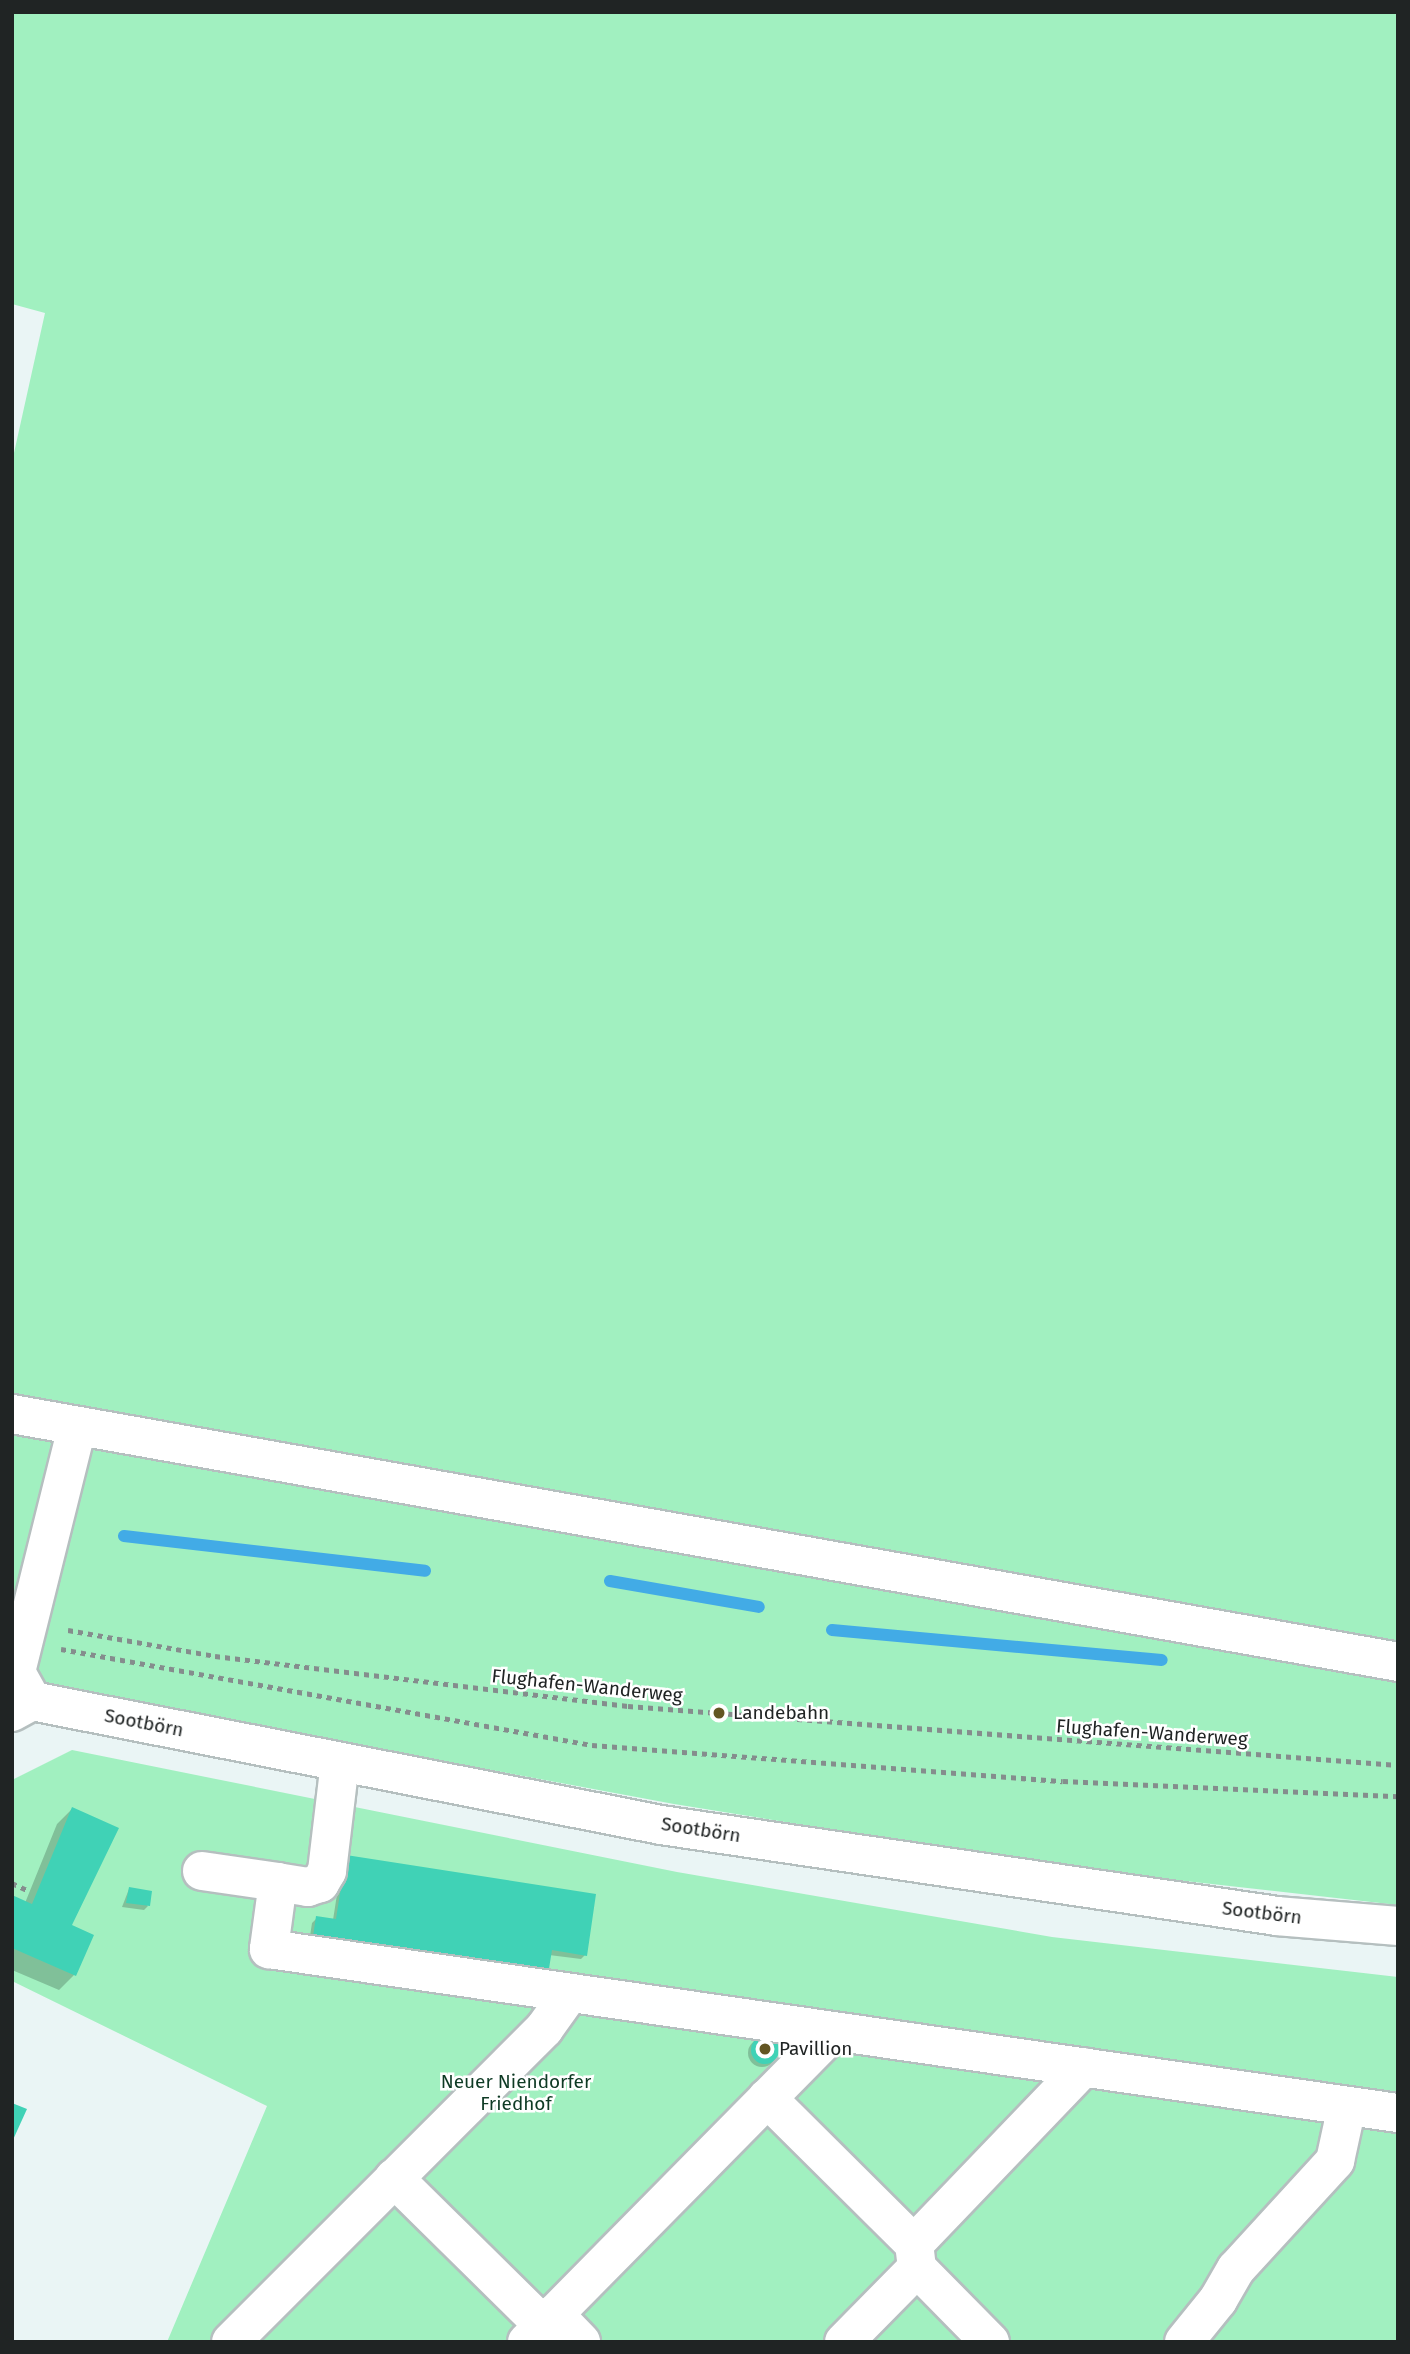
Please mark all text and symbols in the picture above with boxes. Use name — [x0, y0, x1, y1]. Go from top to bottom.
street label: Flughafen-Wanderweg — [490, 1665, 684, 1707]
place label: Landebahn — [733, 1702, 829, 1724]
street label: Sootbörn — [102, 1704, 186, 1742]
marker: Landebahn — [711, 1705, 727, 1721]
street label: Flughafen-Wanderweg — [1055, 1715, 1249, 1751]
street label: Sootbörn — [660, 1812, 742, 1848]
street label: Sootbörn — [1221, 1897, 1303, 1929]
place label: Pavillion — [779, 2038, 852, 2060]
marker: Pavillion — [757, 2041, 773, 2057]
park label: Neuer Niendorfer Friedhof — [441, 2071, 591, 2115]

